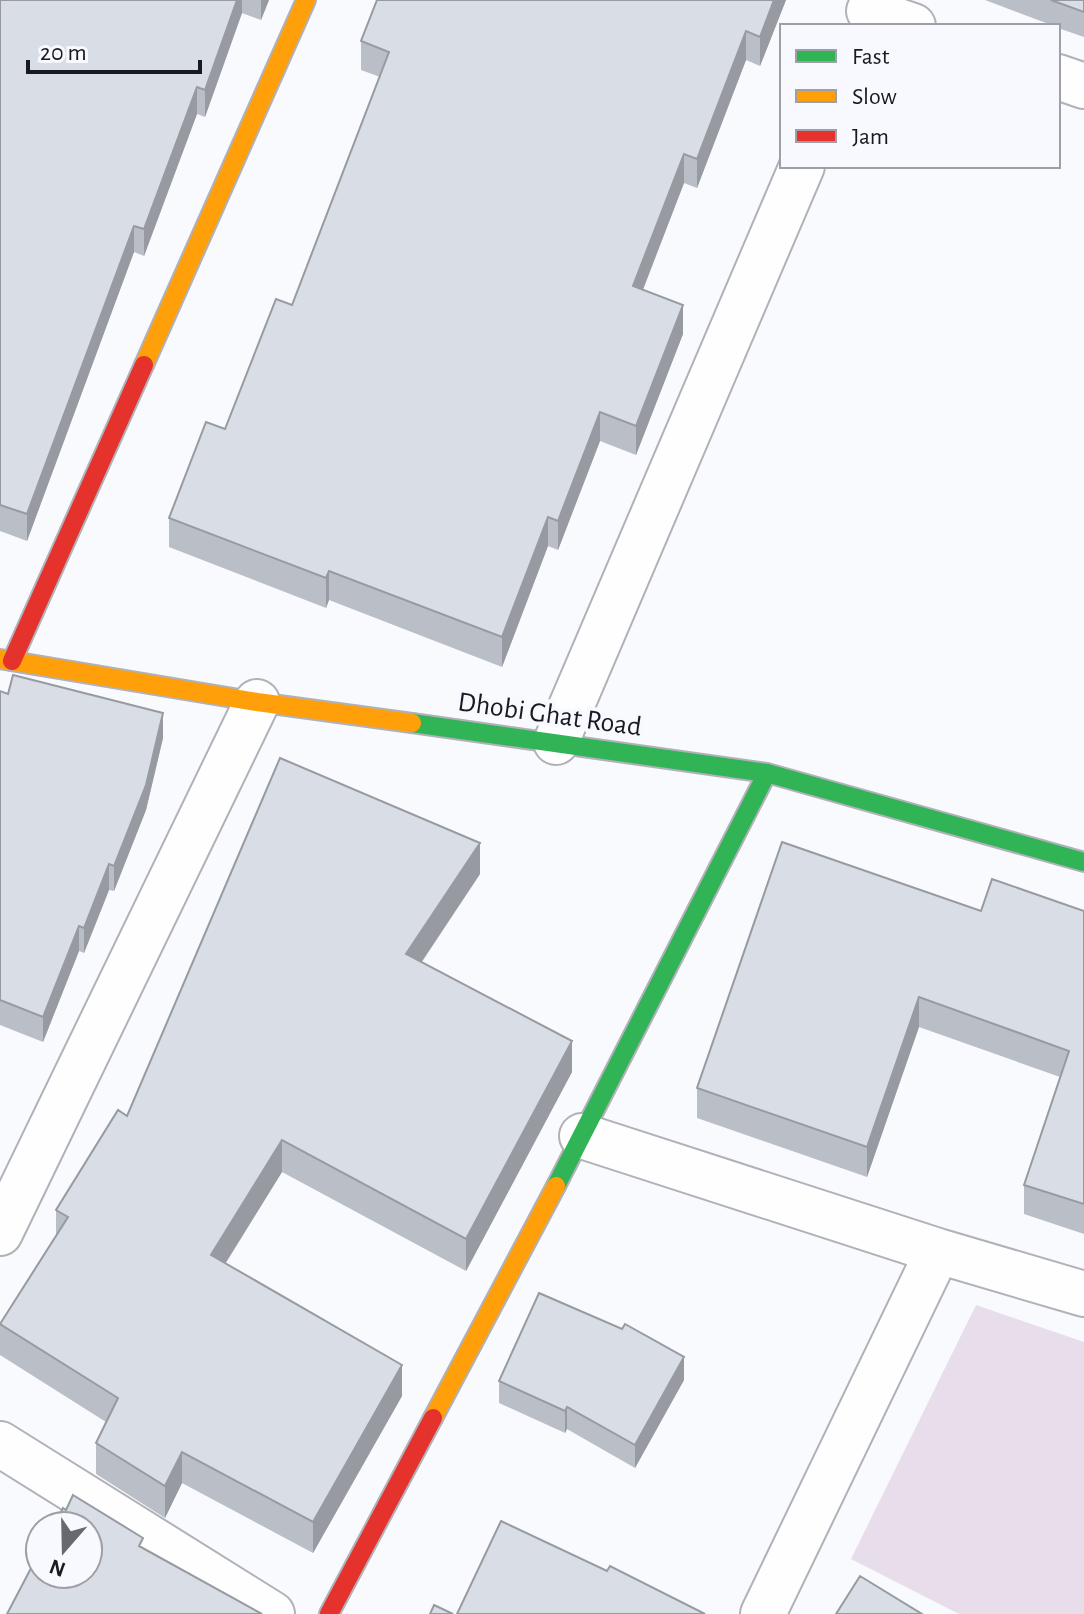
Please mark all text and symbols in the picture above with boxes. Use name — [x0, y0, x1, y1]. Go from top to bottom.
scale bar — [28, 24, 200, 74]
legend — [780, 24, 1060, 168]
text: 20 m — [40, 41, 87, 65]
text: Fast — [852, 45, 890, 69]
text: Slow — [852, 85, 897, 109]
text: Jam — [852, 125, 889, 149]
street label: Dhobi Ghat Road — [456, 688, 643, 742]
north arrow — [24, 1510, 104, 1590]
text: N — [47, 1555, 68, 1581]

